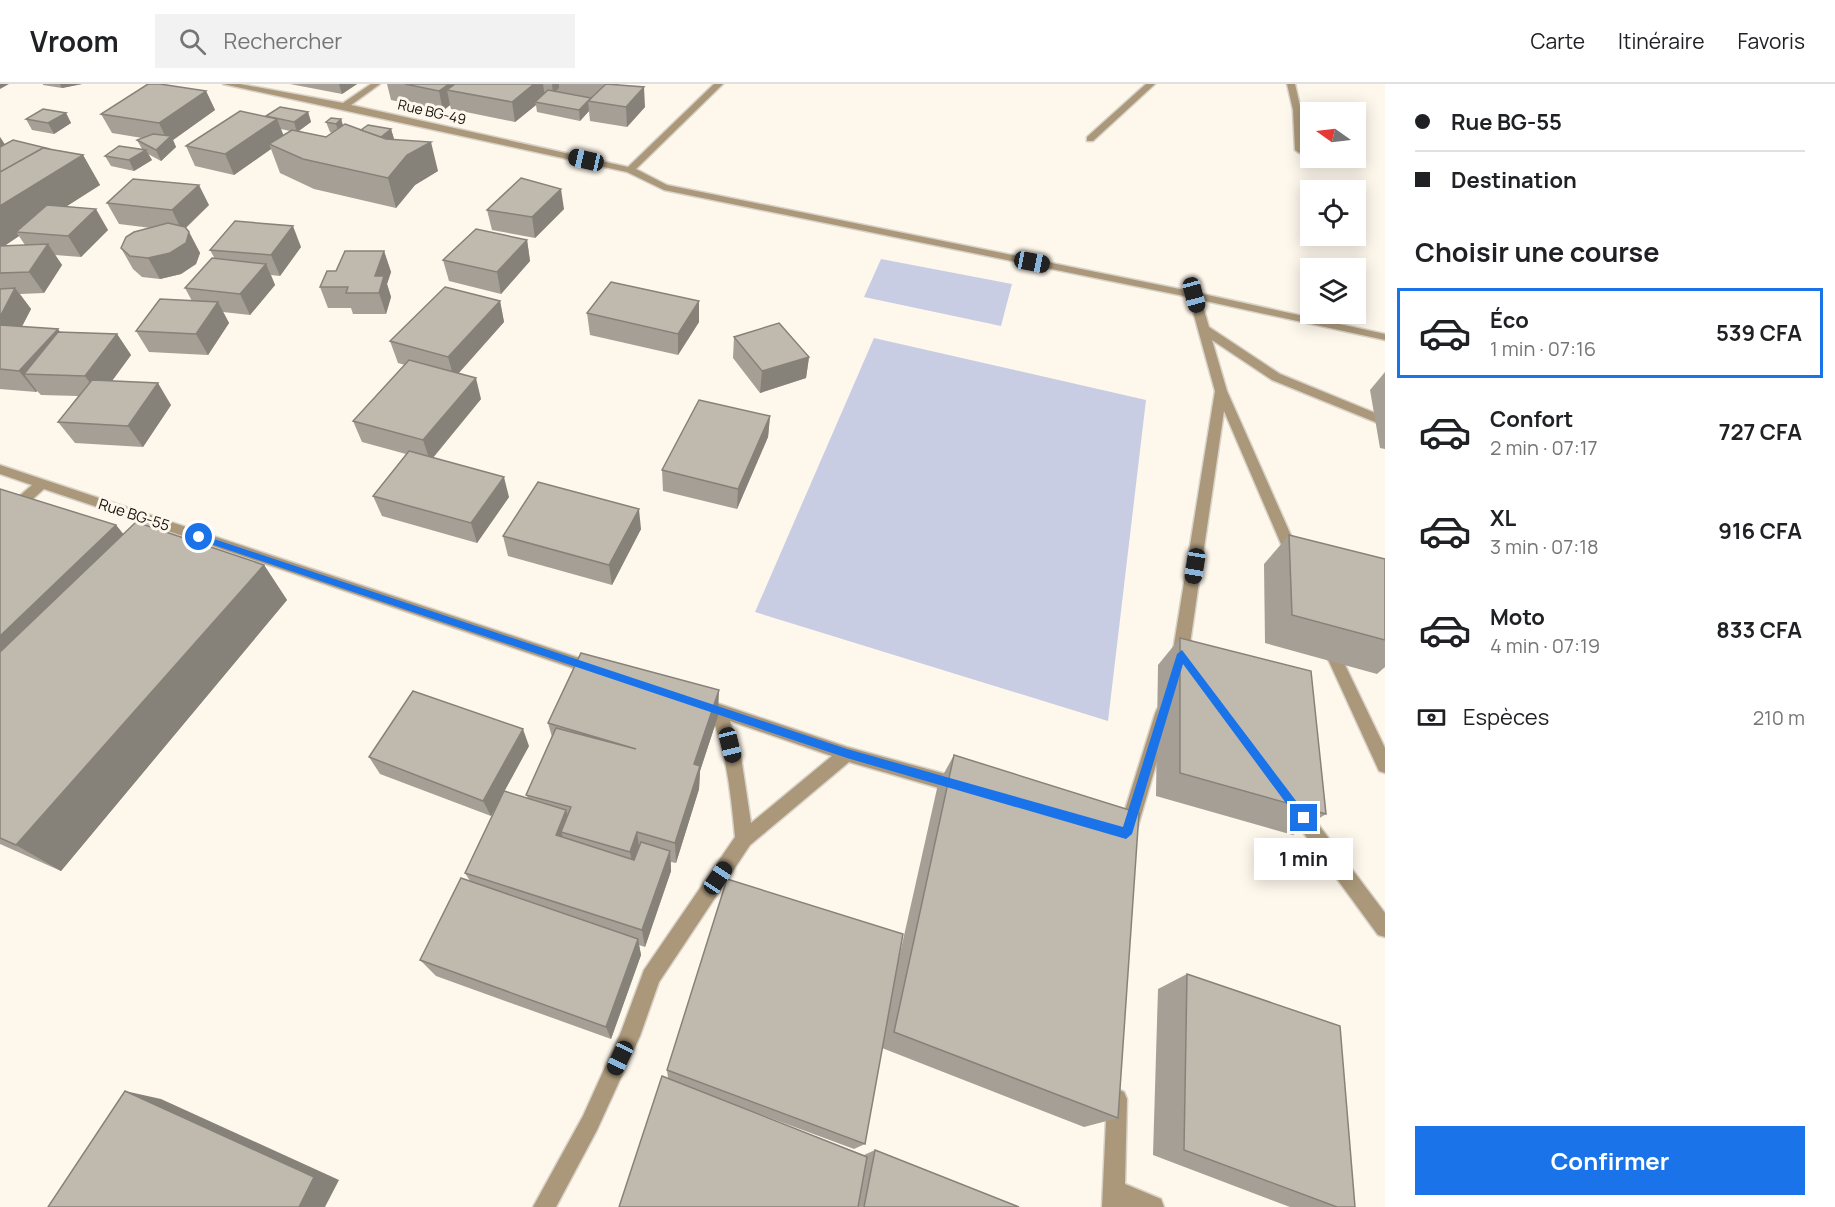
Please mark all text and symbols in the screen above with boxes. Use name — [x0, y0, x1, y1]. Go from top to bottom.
search box — [155, 14, 575, 68]
text: Vroom — [30, 22, 119, 60]
icon: search — [176, 25, 209, 58]
text: Rechercher — [224, 26, 342, 56]
text: Carte — [1531, 27, 1585, 55]
text: Itinéraire — [1618, 27, 1704, 55]
text: Favoris — [1737, 27, 1805, 55]
street label: Rue BG-49 — [396, 94, 468, 129]
north arrow — [1300, 102, 1366, 168]
map controls — [1300, 102, 1366, 324]
text: Rue BG-55 — [1451, 107, 1562, 137]
car — [566, 147, 606, 173]
text: Destination — [1451, 165, 1577, 195]
button: locate — [1300, 180, 1366, 246]
text: Choisir une course — [1415, 233, 1659, 270]
car — [1013, 250, 1051, 274]
button: layers — [1300, 258, 1366, 324]
car — [1181, 275, 1207, 315]
text: Éco — [1490, 305, 1529, 335]
icon: car — [1418, 306, 1472, 360]
text: 539 CFA — [1716, 318, 1802, 348]
text: 1 min · 07:16 — [1490, 335, 1596, 362]
text: Confort — [1490, 404, 1573, 434]
icon: car — [1418, 405, 1472, 459]
text: 727 CFA — [1719, 417, 1802, 447]
text: 2 min · 07:17 — [1490, 434, 1598, 461]
street label: Rue BG-55 — [96, 493, 172, 536]
text: XL — [1490, 503, 1516, 533]
icon: car — [1418, 504, 1472, 558]
text: 916 CFA — [1718, 516, 1802, 546]
route start — [185, 523, 212, 550]
text: 3 min · 07:18 — [1490, 533, 1599, 560]
car — [1183, 547, 1207, 585]
text: Moto — [1490, 602, 1545, 632]
icon: car — [1418, 603, 1472, 657]
text: 833 CFA — [1716, 615, 1802, 645]
text: 4 min · 07:19 — [1490, 632, 1600, 659]
icon: cash — [1415, 701, 1448, 734]
text: Espèces — [1463, 702, 1549, 732]
text: 210 m — [1753, 704, 1805, 731]
car — [717, 725, 743, 765]
route end — [1290, 804, 1317, 831]
callout: 1 min — [1254, 839, 1354, 881]
text: 1 min — [1279, 845, 1328, 872]
car — [700, 858, 736, 898]
car — [604, 1038, 636, 1078]
button: Confirmer — [1415, 1126, 1805, 1195]

